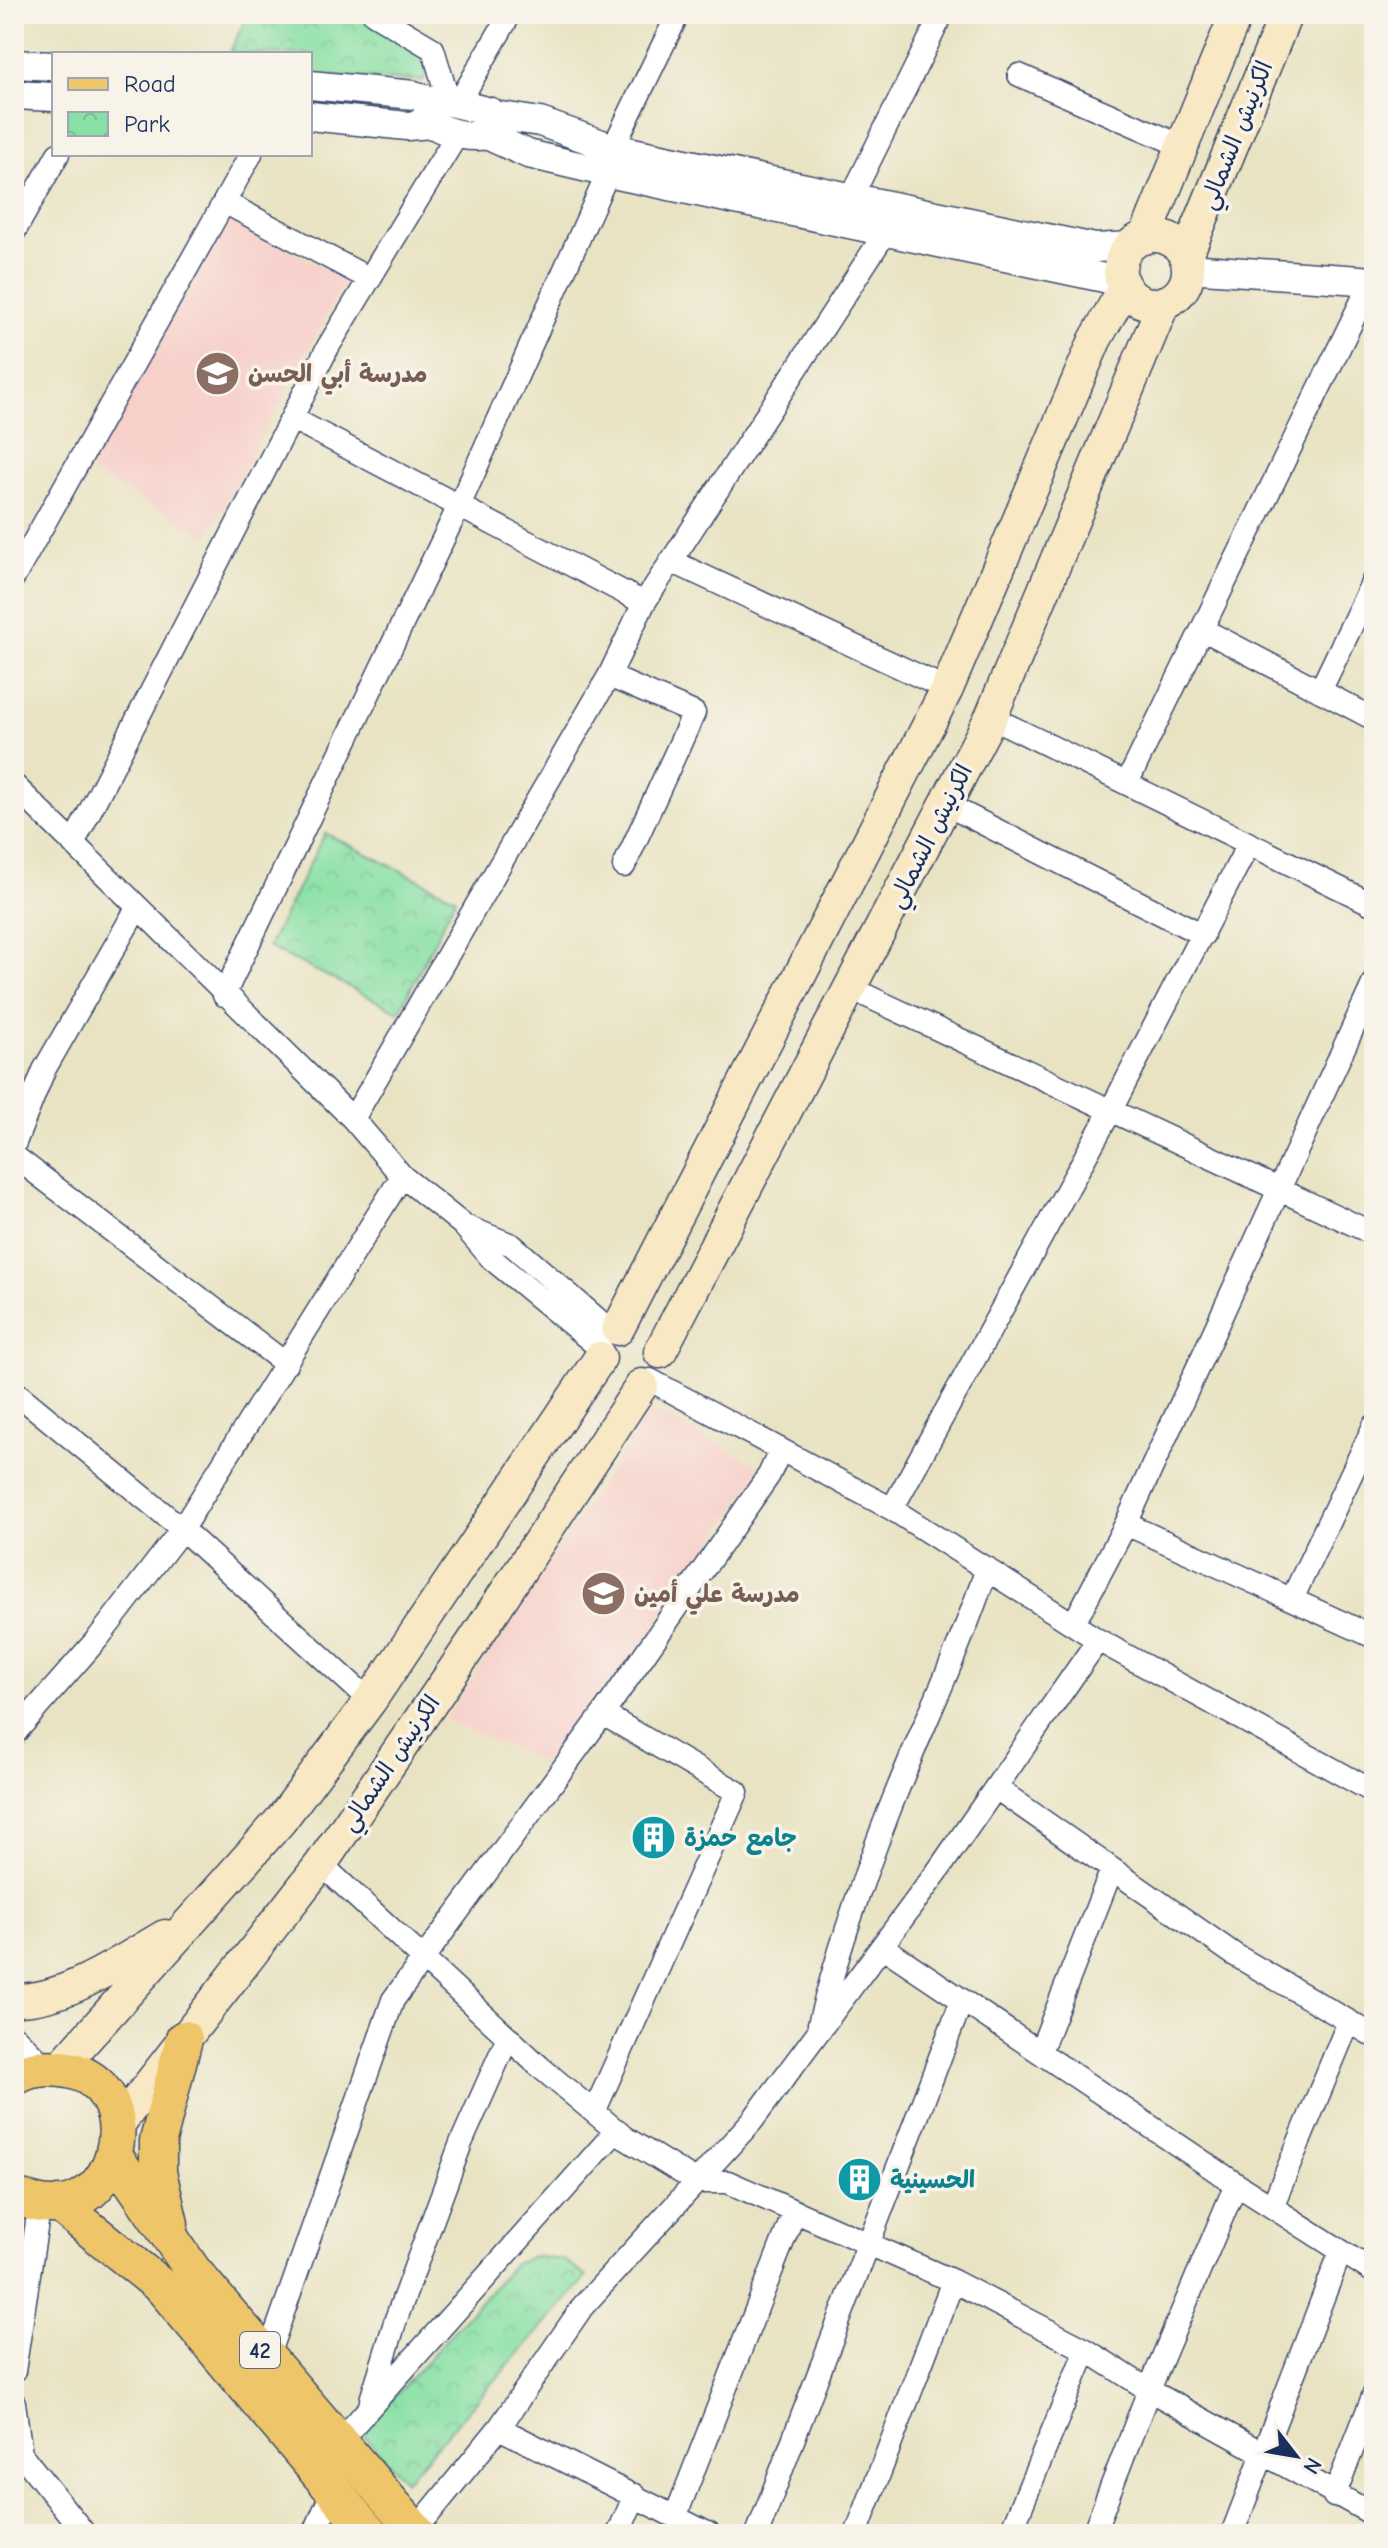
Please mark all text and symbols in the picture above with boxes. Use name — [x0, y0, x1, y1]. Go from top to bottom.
legend — [52, 52, 312, 156]
street label: الكرنيش الشمالي — [1193, 56, 1285, 216]
text: Road — [124, 70, 176, 98]
text: Park — [124, 110, 170, 138]
school or university icon: مدرسة أبي الحسن — [193, 350, 241, 398]
place label: مدرسة أبي الحسن — [248, 359, 427, 395]
street label: الكرنيش الشمالي — [882, 759, 985, 916]
school or university icon: مدرسة علي أمين — [579, 1570, 627, 1618]
place label: مدرسة علي أمين — [634, 1579, 800, 1615]
street label: الكرنيش الشمالي — [334, 1690, 452, 1840]
building icon: جامع حمزة — [629, 1814, 677, 1862]
place label: جامع حمزة — [684, 1824, 797, 1855]
building icon: الحسينية — [835, 2156, 883, 2204]
place label: الحسينية — [890, 2166, 975, 2194]
road number: 42 — [240, 2332, 280, 2368]
north arrow — [1256, 2416, 1336, 2496]
text: N — [1297, 2453, 1327, 2479]

